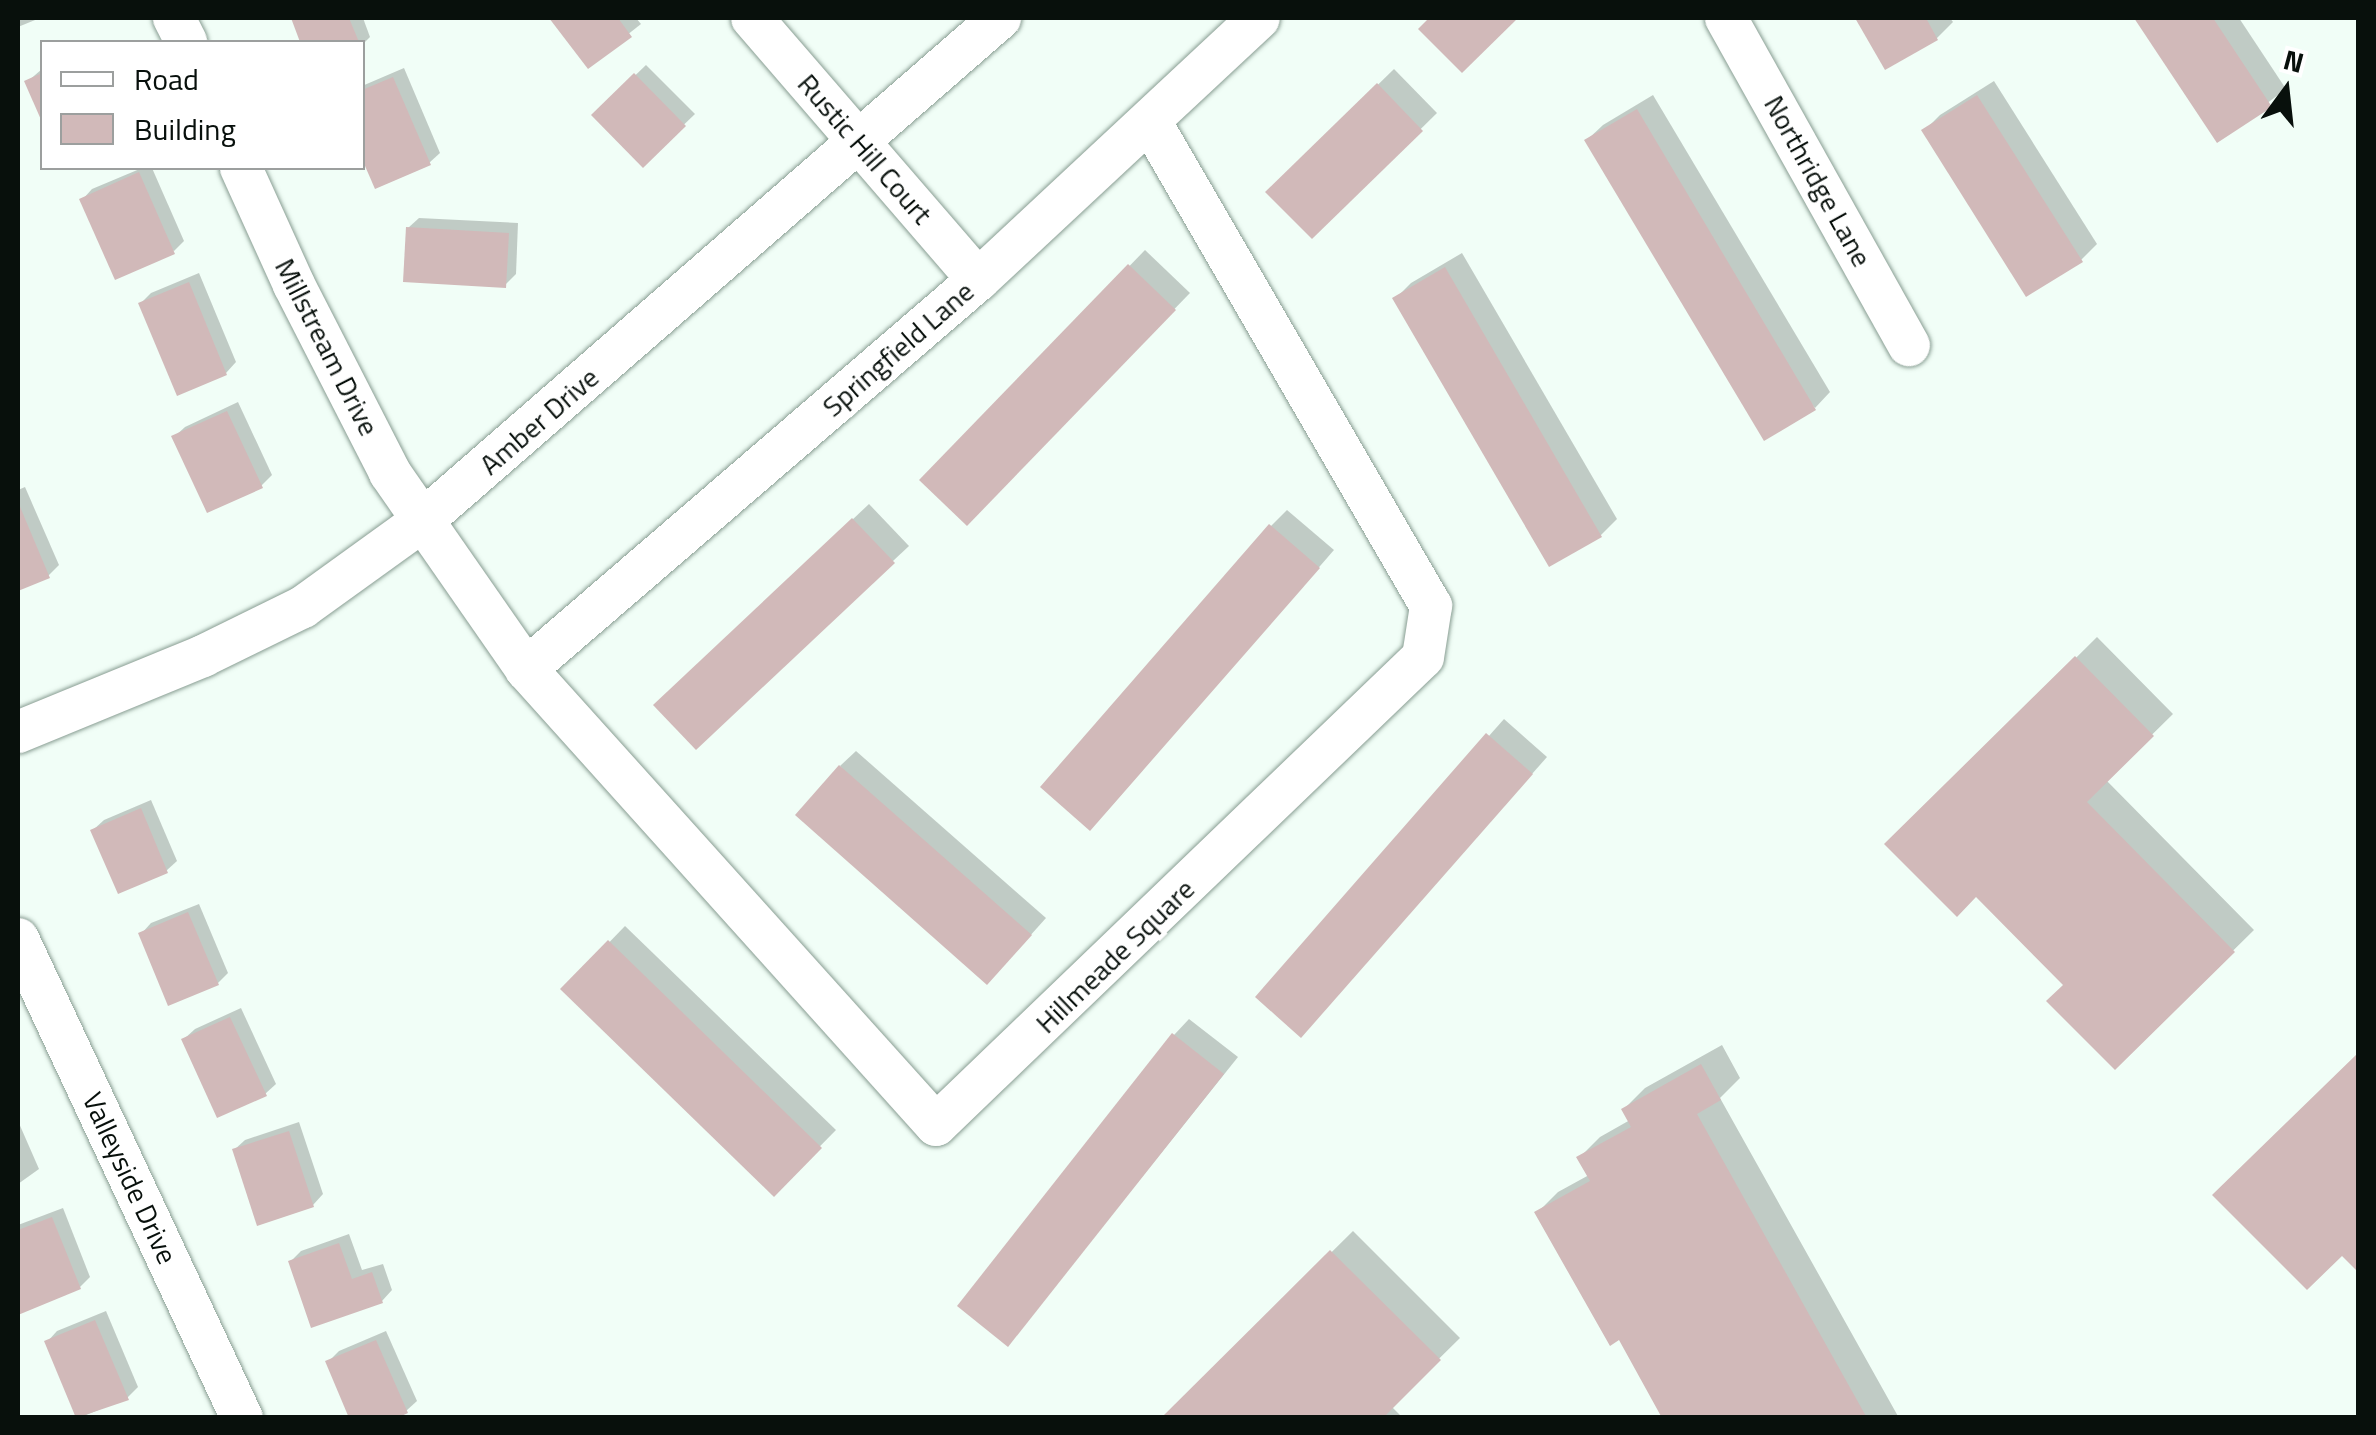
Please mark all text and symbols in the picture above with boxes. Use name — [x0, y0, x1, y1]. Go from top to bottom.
text: N — [2279, 37, 2309, 84]
legend — [40, 40, 365, 170]
north arrow — [2236, 40, 2336, 140]
text: Road — [134, 56, 199, 102]
street label: Rustic Hill Court — [791, 67, 939, 231]
street label: Northridge Lane — [1757, 90, 1879, 272]
text: Building — [134, 106, 236, 152]
street label: Millstream Drive — [268, 253, 386, 441]
street label: Springfield Lane — [816, 274, 980, 424]
street label: Amber Drive — [473, 360, 605, 482]
street label: Hillmeade Square — [1029, 872, 1201, 1040]
street label: Valleyside Drive — [76, 1087, 184, 1269]

